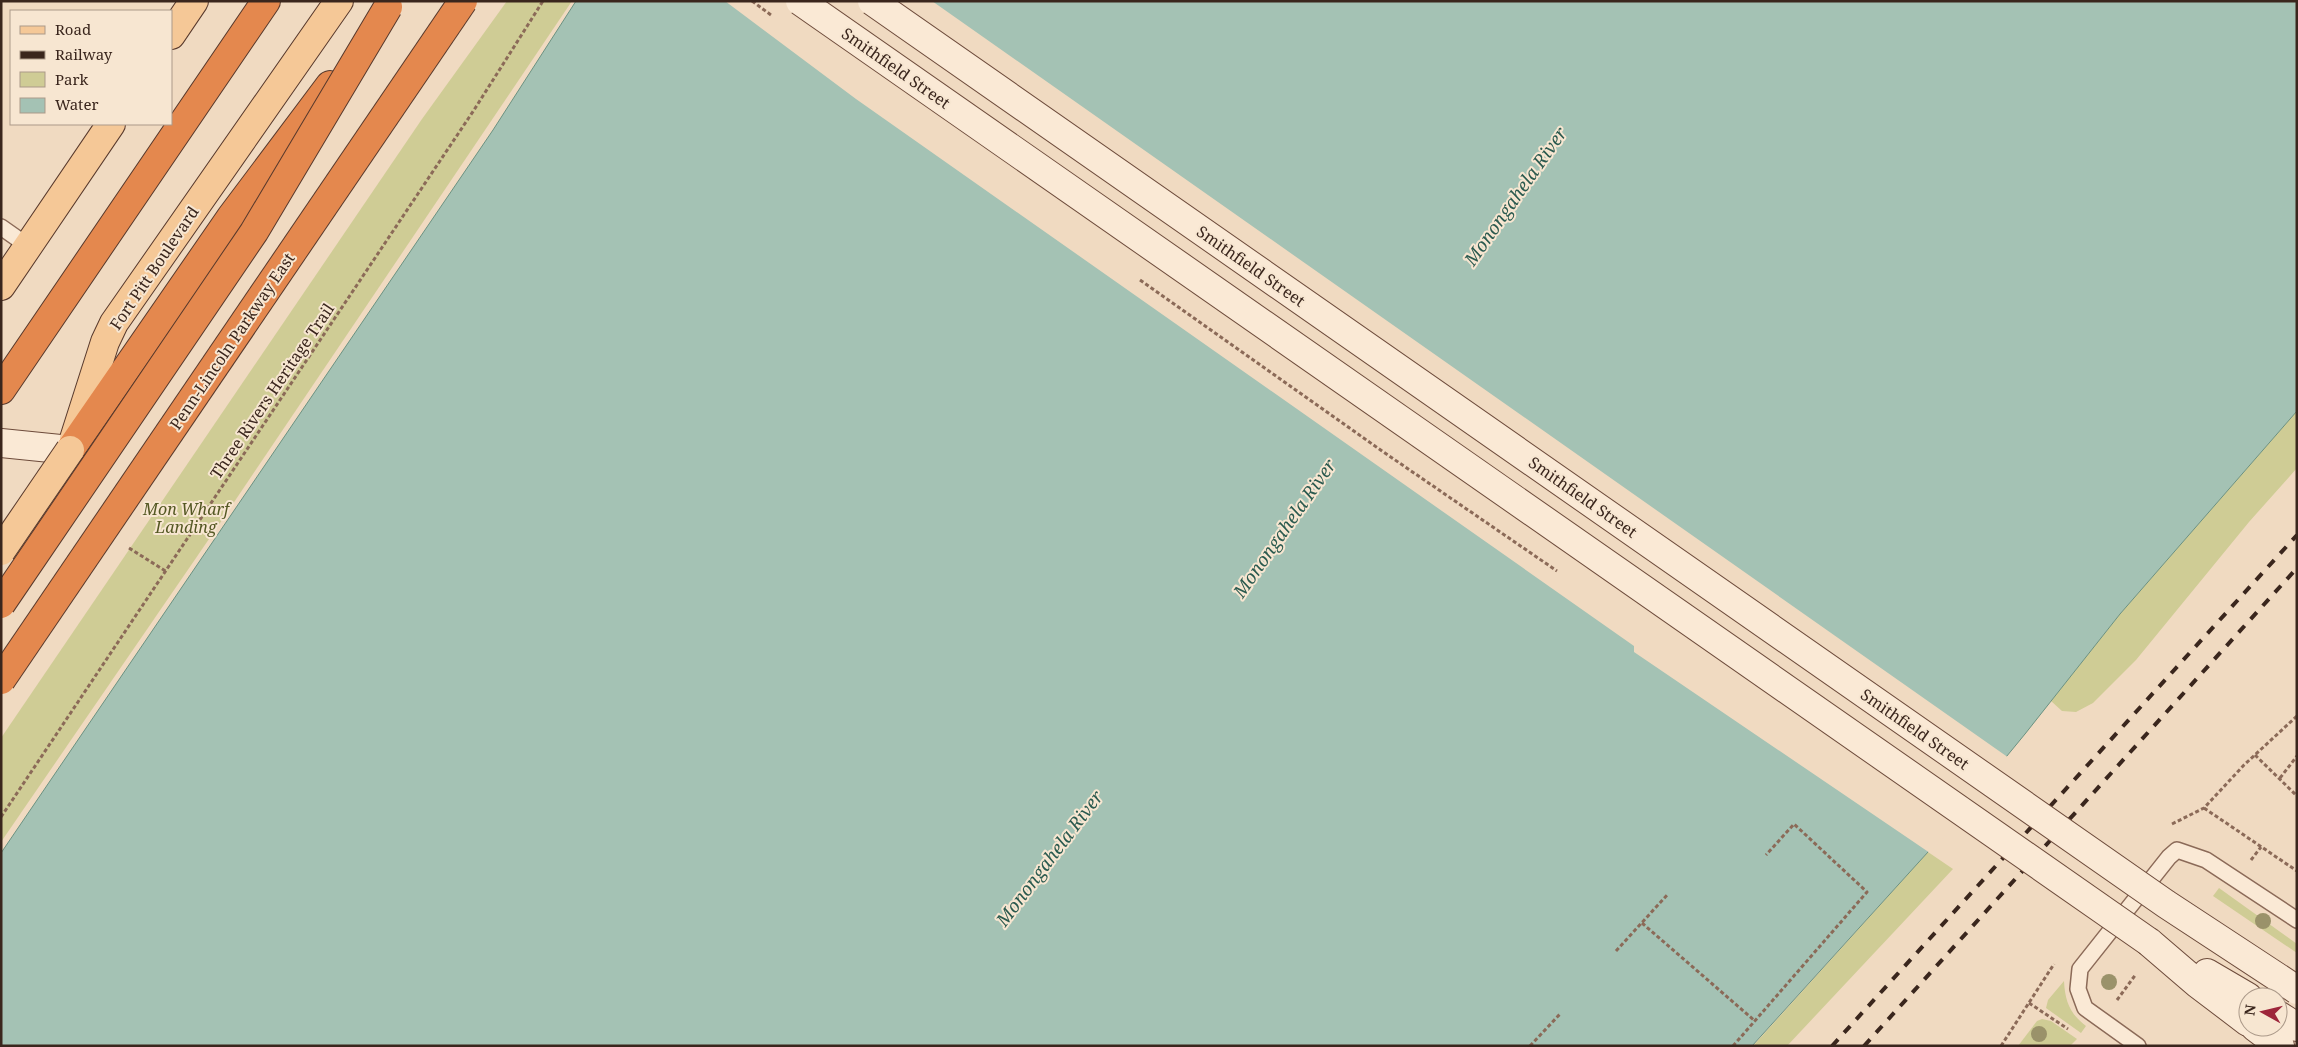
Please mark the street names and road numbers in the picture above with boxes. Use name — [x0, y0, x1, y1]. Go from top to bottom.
street label: Smithfield Street — [837, 22, 955, 114]
street label: Fort Pitt Boulevard — [104, 202, 204, 334]
street label: Smithfield Street — [1192, 220, 1310, 312]
street label: Penn-Lincoln Parkway East — [164, 248, 300, 434]
street label: Three Rivers Heritage Trail — [205, 299, 339, 483]
street label: Smithfield Street — [1524, 451, 1642, 543]
street label: Smithfield Street — [1856, 683, 1974, 775]

